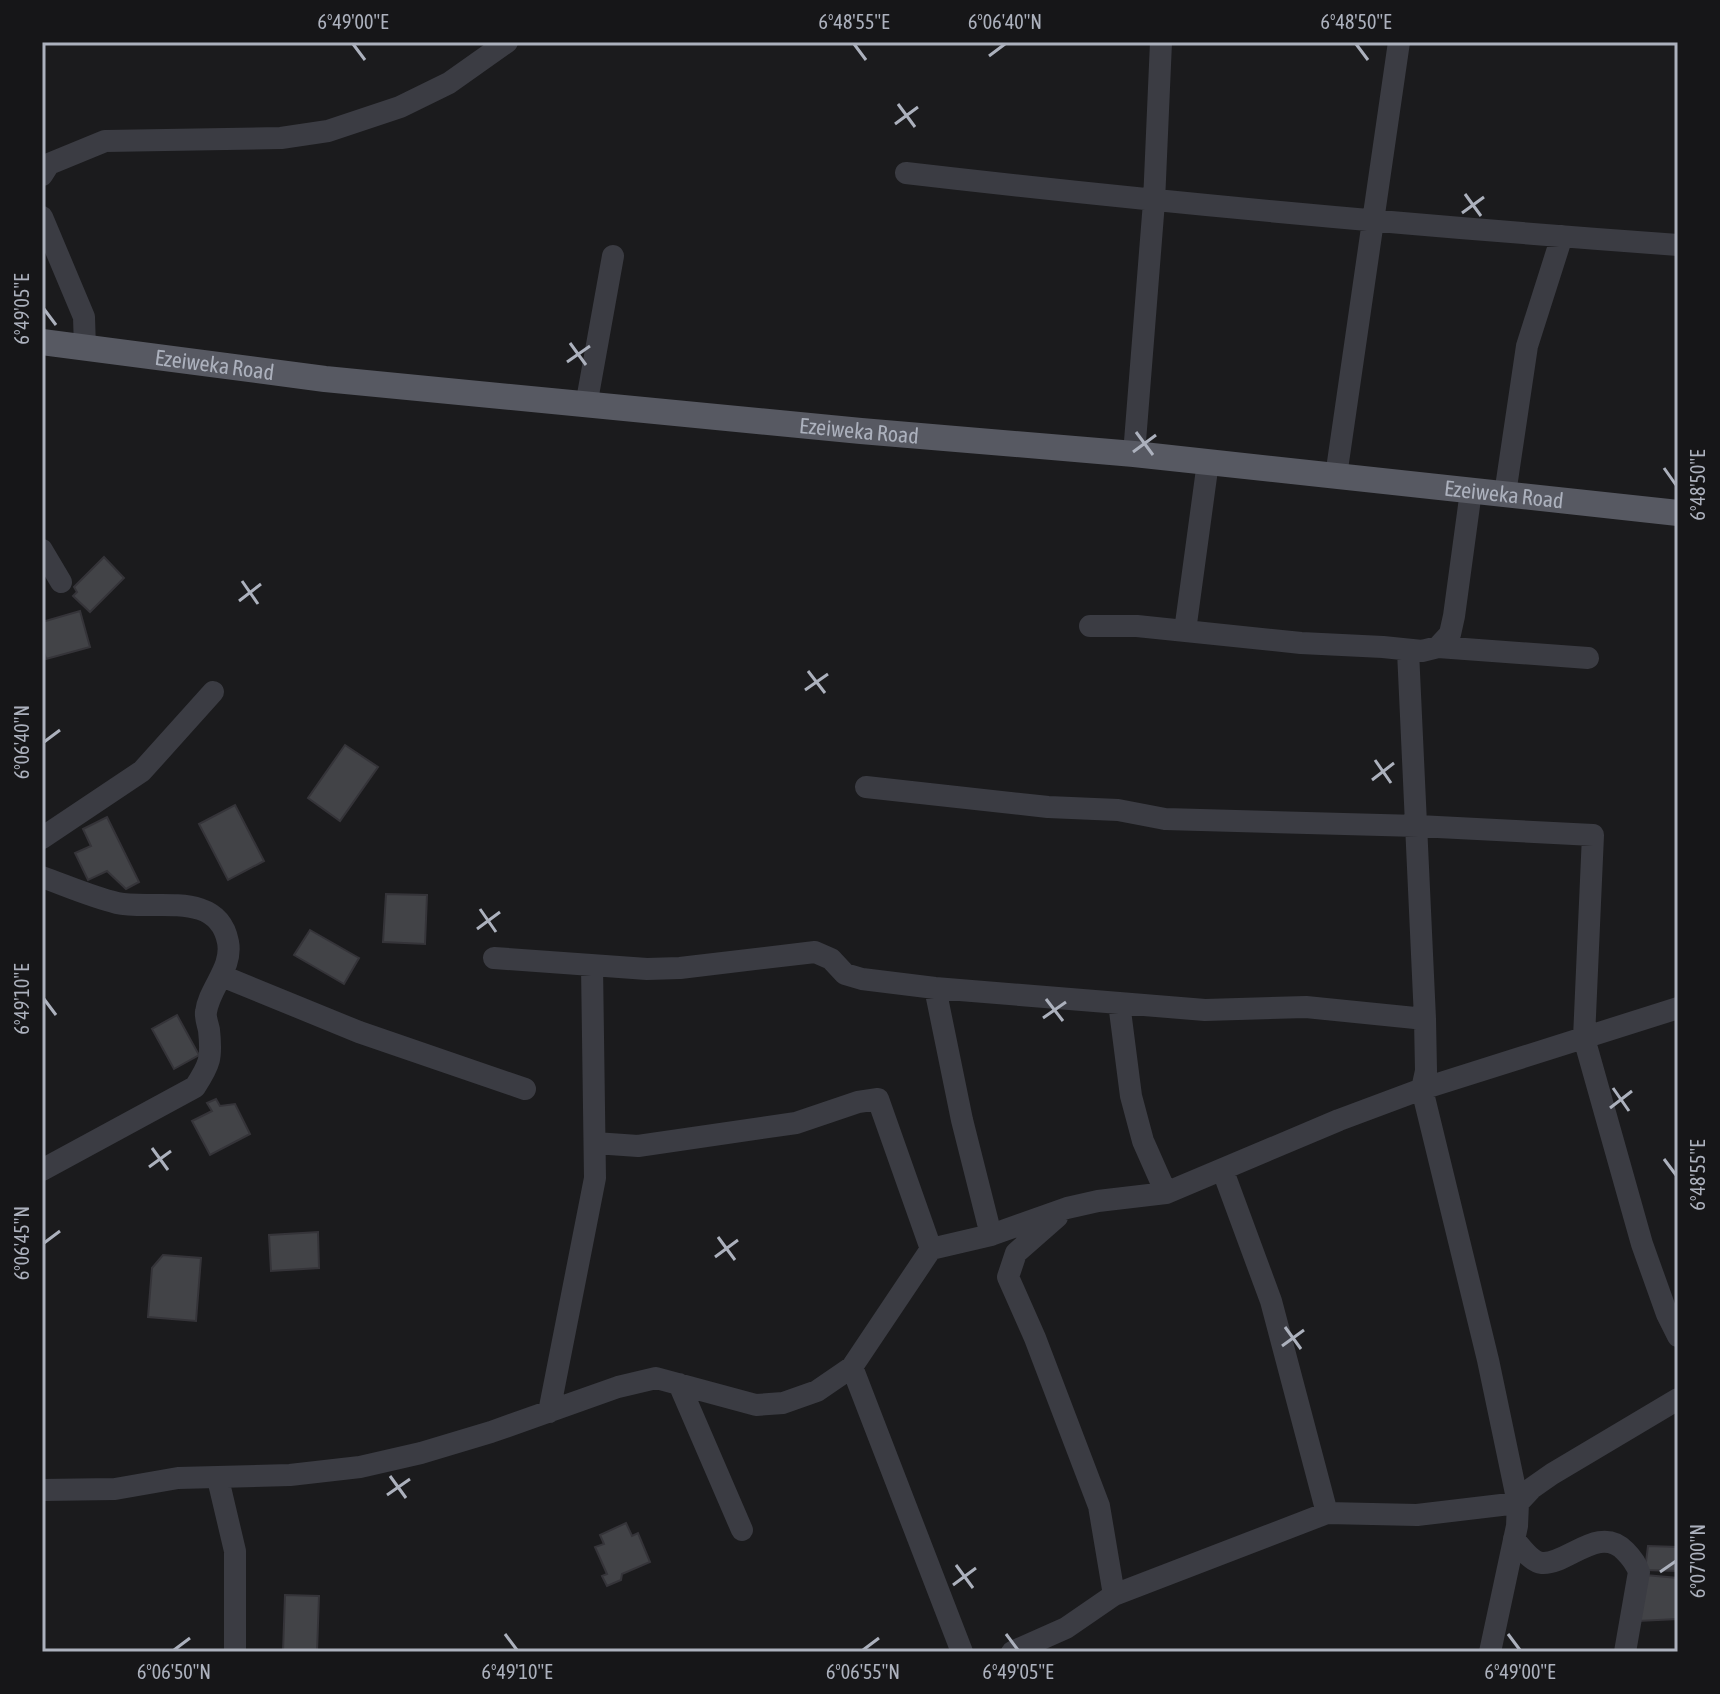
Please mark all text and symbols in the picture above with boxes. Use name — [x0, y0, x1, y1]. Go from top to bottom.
text: 6°49'00"E — [318, 10, 389, 33]
text: 6°48'55"E — [819, 10, 890, 33]
text: 6°06'40"N — [968, 10, 1042, 33]
text: 6°48'50"E — [1321, 10, 1392, 33]
text: 6°49'05"E — [10, 273, 33, 344]
street label: Ezeiweka Road — [153, 344, 276, 385]
street label: Ezeiweka Road — [798, 412, 920, 449]
text: 6°48'50"E — [1686, 449, 1709, 520]
street label: Ezeiweka Road — [1443, 475, 1565, 514]
text: 6°06'40"N — [10, 705, 33, 779]
text: 6°49'10"E — [10, 963, 33, 1034]
text: 6°48'55"E — [1686, 1139, 1709, 1210]
text: 6°06'45"N — [10, 1206, 33, 1280]
text: 6°07'00"N — [1686, 1524, 1709, 1598]
text: 6°06'50"N — [137, 1660, 211, 1683]
text: 6°49'10"E — [482, 1660, 553, 1683]
text: 6°06'55"N — [826, 1660, 900, 1683]
text: 6°49'05"E — [983, 1660, 1054, 1683]
text: 6°49'00"E — [1485, 1660, 1556, 1683]

